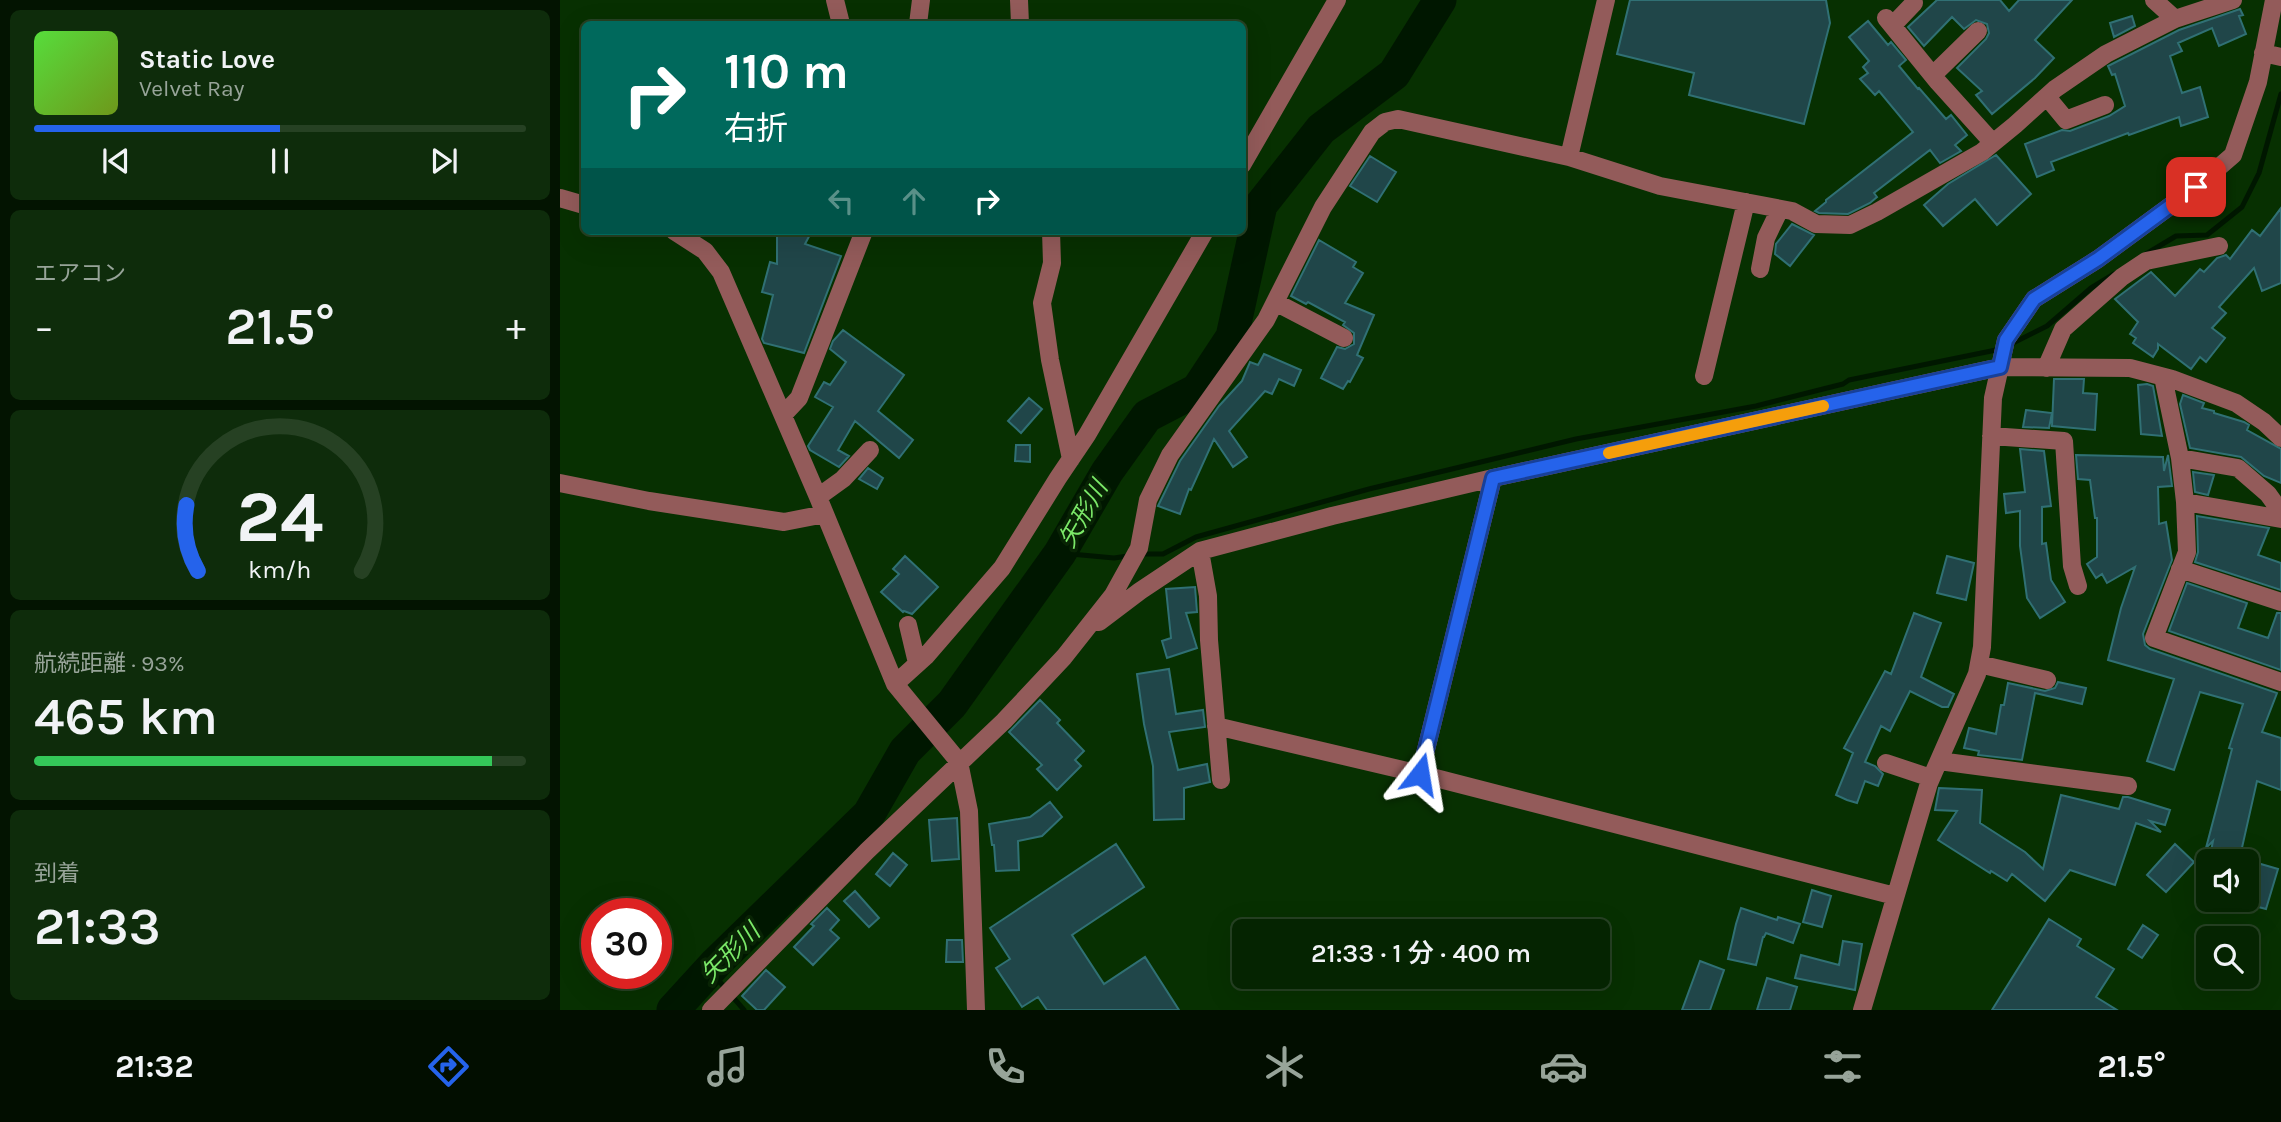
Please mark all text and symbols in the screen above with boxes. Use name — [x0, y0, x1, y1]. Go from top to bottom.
text: 110 m — [724, 43, 849, 100]
text: Static Love — [139, 44, 275, 75]
icon: right — [609, 49, 700, 140]
text: Velvet Ray — [139, 75, 244, 102]
text: 右折 — [724, 110, 788, 147]
icon: previous — [97, 142, 135, 180]
icon: pause — [261, 142, 299, 180]
icon: next — [425, 142, 463, 180]
pin — [2166, 157, 2226, 217]
icon: arrive — [2177, 168, 2215, 206]
icon: left — [822, 182, 860, 220]
icon: ahead — [895, 182, 933, 220]
icon: right — [968, 182, 1006, 220]
text: エアコン — [34, 260, 126, 287]
text: 21.5° — [225, 296, 335, 357]
text: − — [34, 305, 54, 350]
text: + — [506, 305, 526, 350]
water label: 矢形川 — [1053, 473, 1115, 552]
text: 24 — [236, 474, 324, 559]
text: km/h — [248, 555, 312, 584]
text: 航続距離 · 93% — [34, 650, 185, 677]
text: 465 km — [34, 686, 218, 747]
position arrow — [1383, 737, 1457, 811]
map controls — [2196, 849, 2259, 989]
button: sound — [2196, 849, 2259, 912]
text: 到着 — [34, 860, 80, 887]
text: 21:33 — [34, 896, 161, 957]
speed limit sign: 30 — [581, 898, 672, 989]
water label: 矢形川 — [695, 916, 767, 988]
button: search — [2196, 926, 2259, 989]
text: 21:33 · 1 分 · 400 m — [1311, 938, 1531, 969]
icon: directions — [424, 1042, 473, 1091]
icon: music — [703, 1042, 752, 1091]
icon: phone — [981, 1042, 1030, 1091]
icon: climate — [1260, 1042, 1309, 1091]
icon: car — [1539, 1042, 1588, 1091]
icon: filters — [1818, 1042, 1867, 1091]
text: 21:32 — [115, 1048, 194, 1085]
text: 21.5° — [2097, 1048, 2166, 1085]

